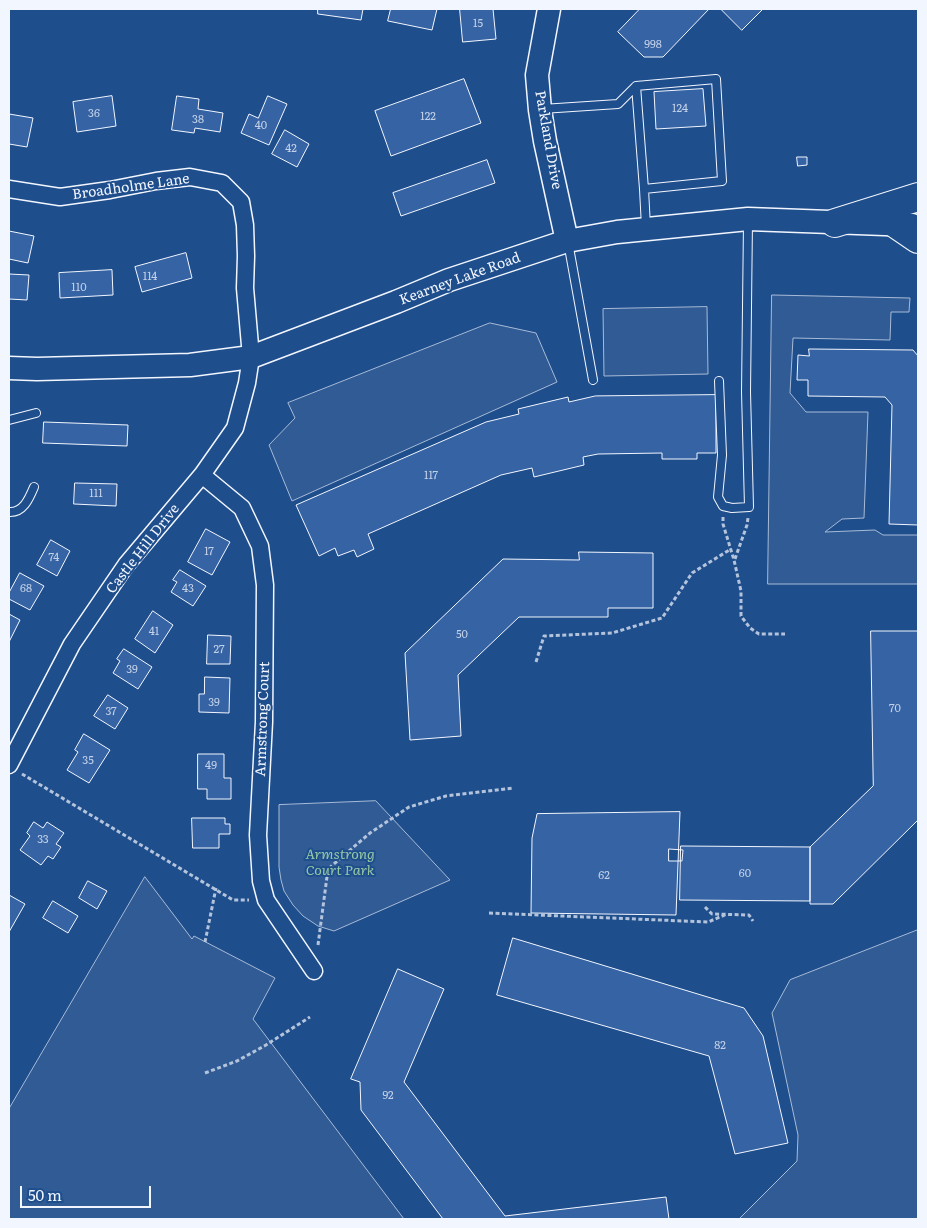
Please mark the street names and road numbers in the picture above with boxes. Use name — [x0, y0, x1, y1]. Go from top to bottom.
street label: Parkland Drive — [531, 89, 565, 191]
street label: Broadholme Lane — [71, 170, 191, 204]
street label: Kearney Lake Road — [397, 249, 523, 309]
street label: Castle Hill Drive — [103, 501, 183, 597]
street label: Armstrong Court — [253, 661, 273, 777]

